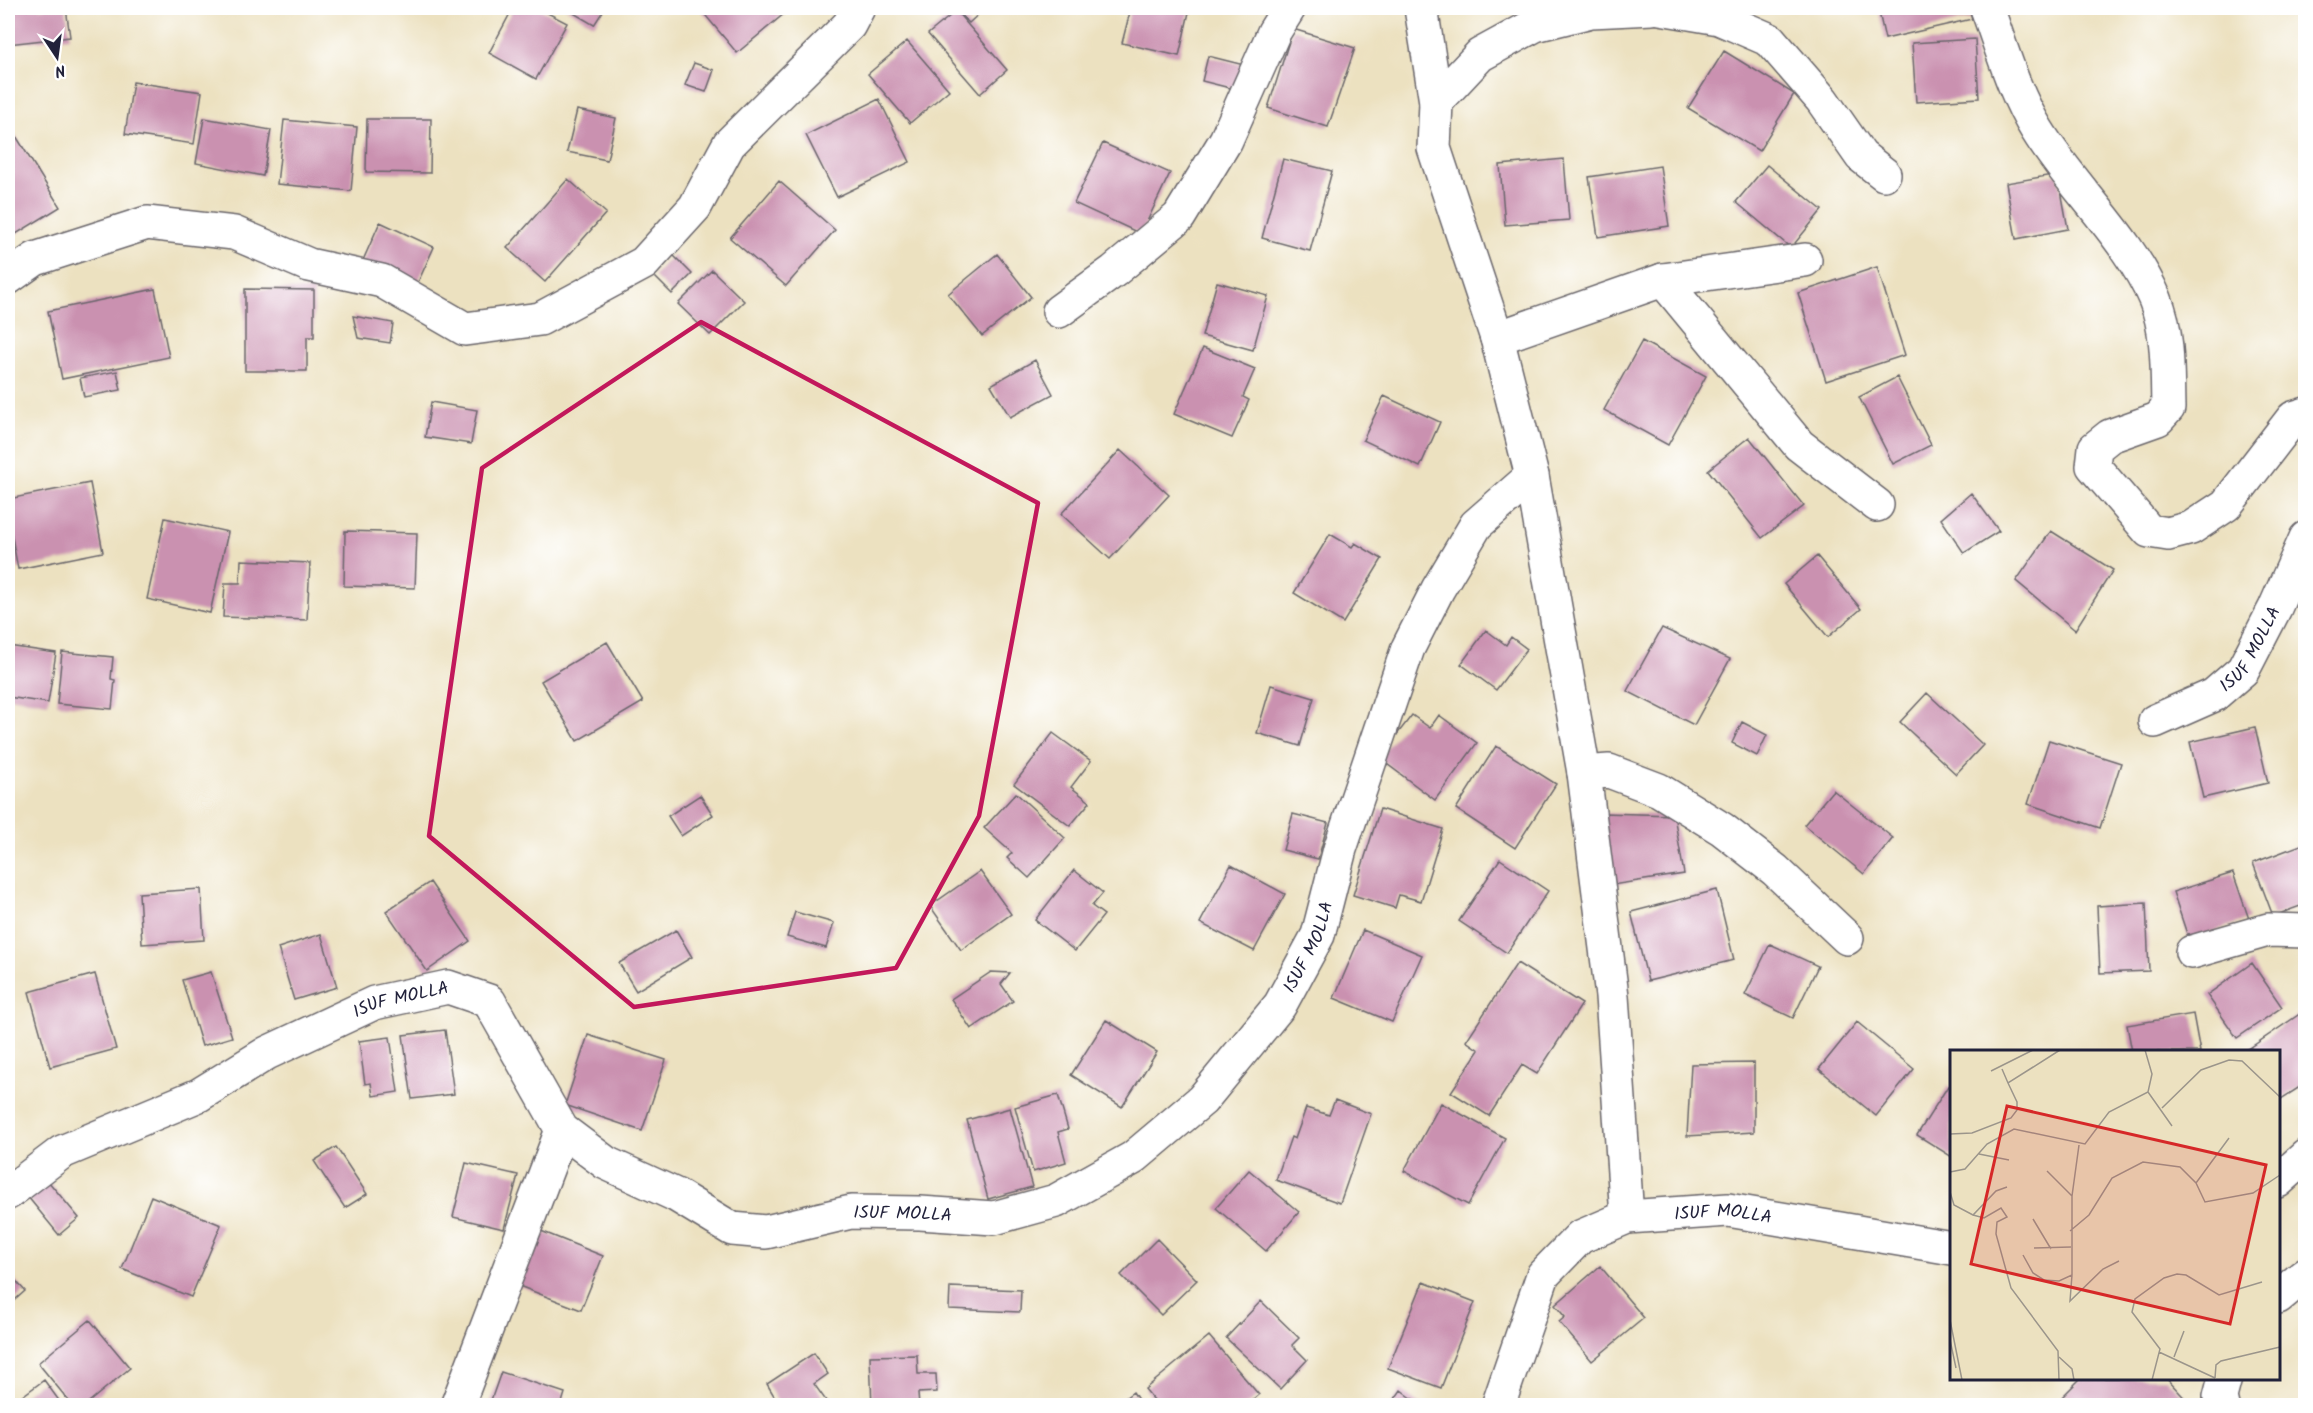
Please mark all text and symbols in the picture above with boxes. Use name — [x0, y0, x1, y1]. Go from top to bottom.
north arrow — [27, 27, 87, 87]
text: N — [52, 57, 68, 83]
street label: ISUF MOLLA — [2213, 601, 2290, 700]
street label: ISUF MOLLA — [1276, 898, 1342, 999]
street label: ISUF MOLLA — [348, 974, 452, 1027]
inset map — [1950, 1050, 2280, 1380]
street label: ISUF MOLLA — [1673, 1197, 1774, 1233]
street label: ISUF MOLLA — [853, 1199, 953, 1231]

